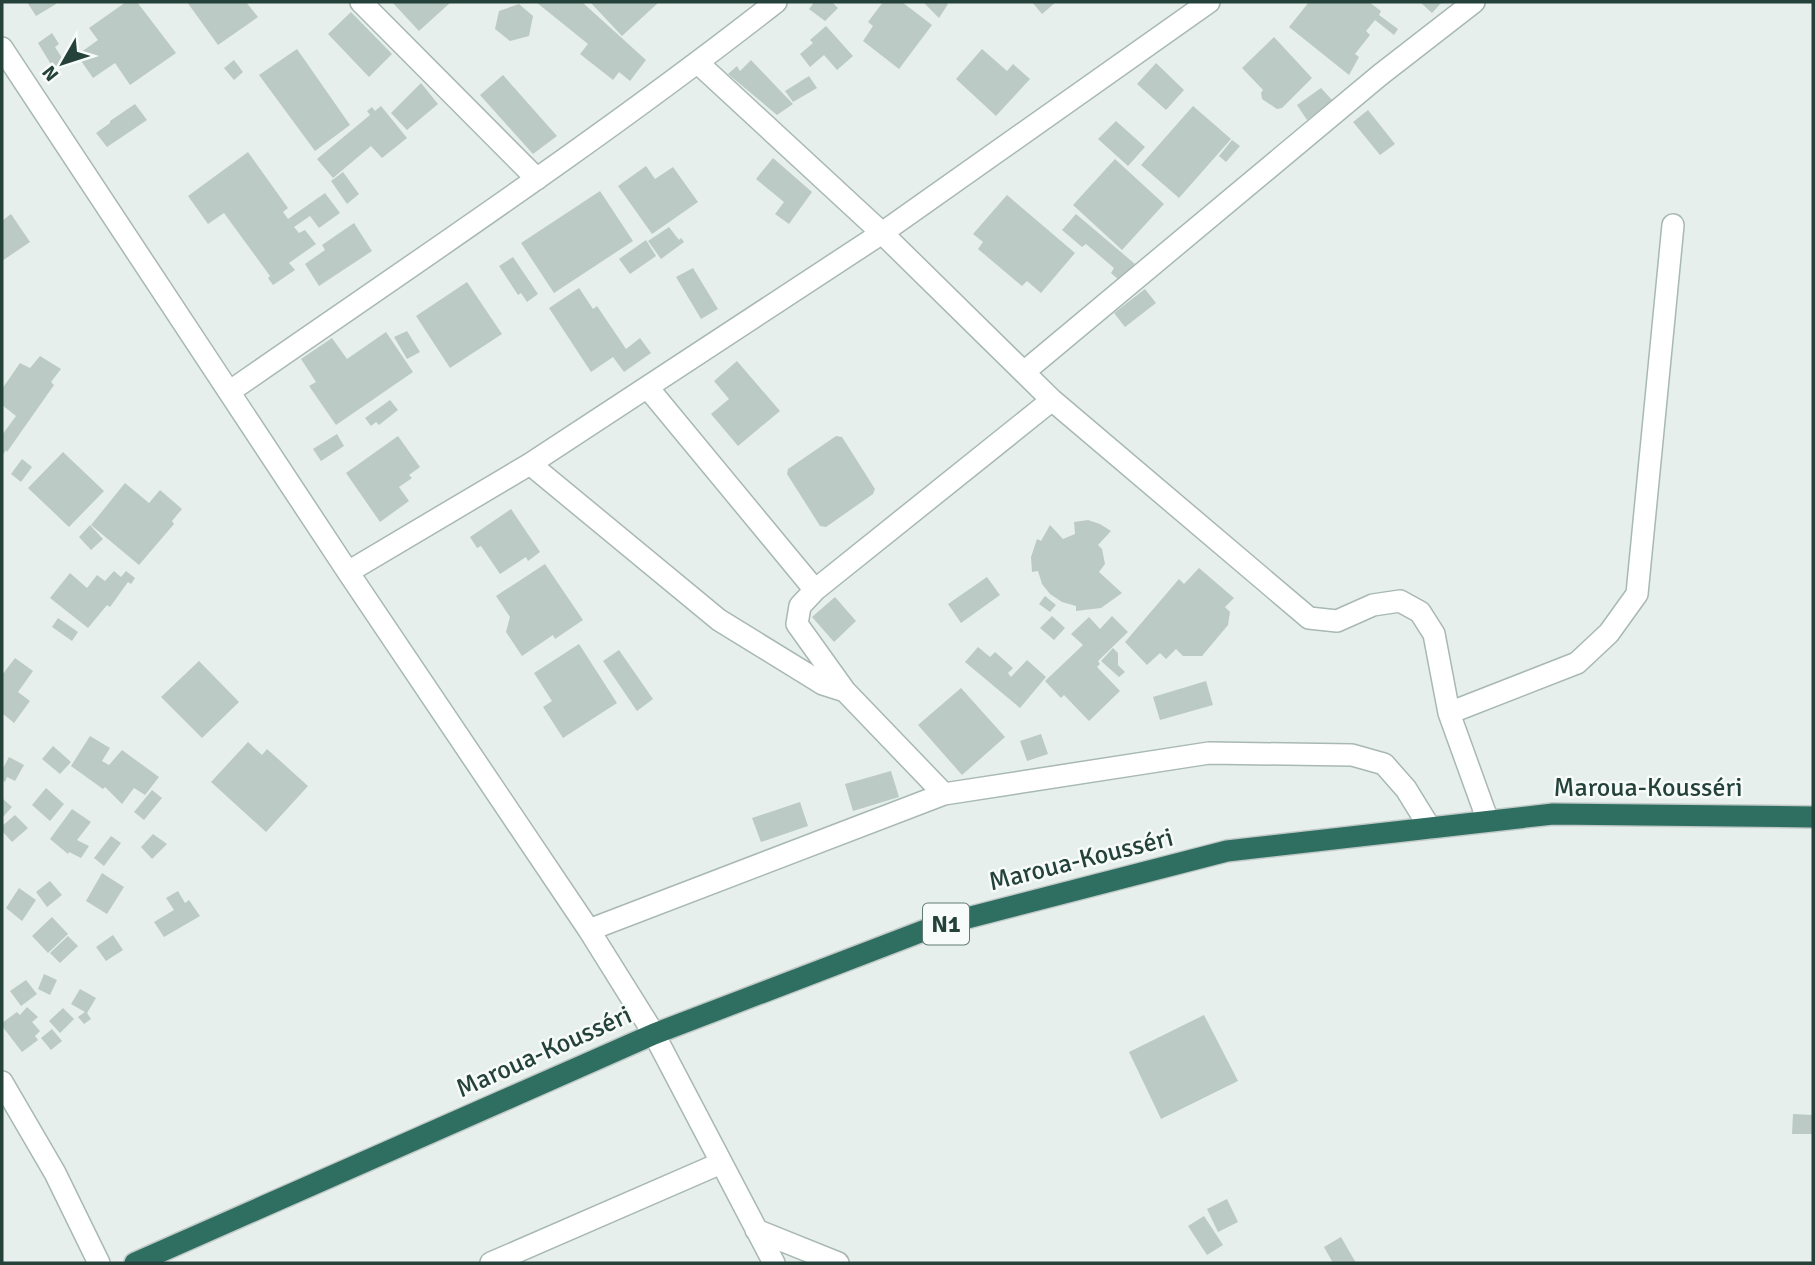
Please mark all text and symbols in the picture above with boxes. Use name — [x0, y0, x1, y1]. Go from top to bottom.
north arrow — [28, 28, 98, 98]
text: N — [37, 60, 64, 86]
street label: Maroua-Kousséri — [1554, 772, 1742, 804]
street label: Maroua-Kousséri — [985, 822, 1177, 898]
road number: N1 — [923, 904, 969, 944]
street label: Maroua-Kousséri — [451, 999, 637, 1105]

